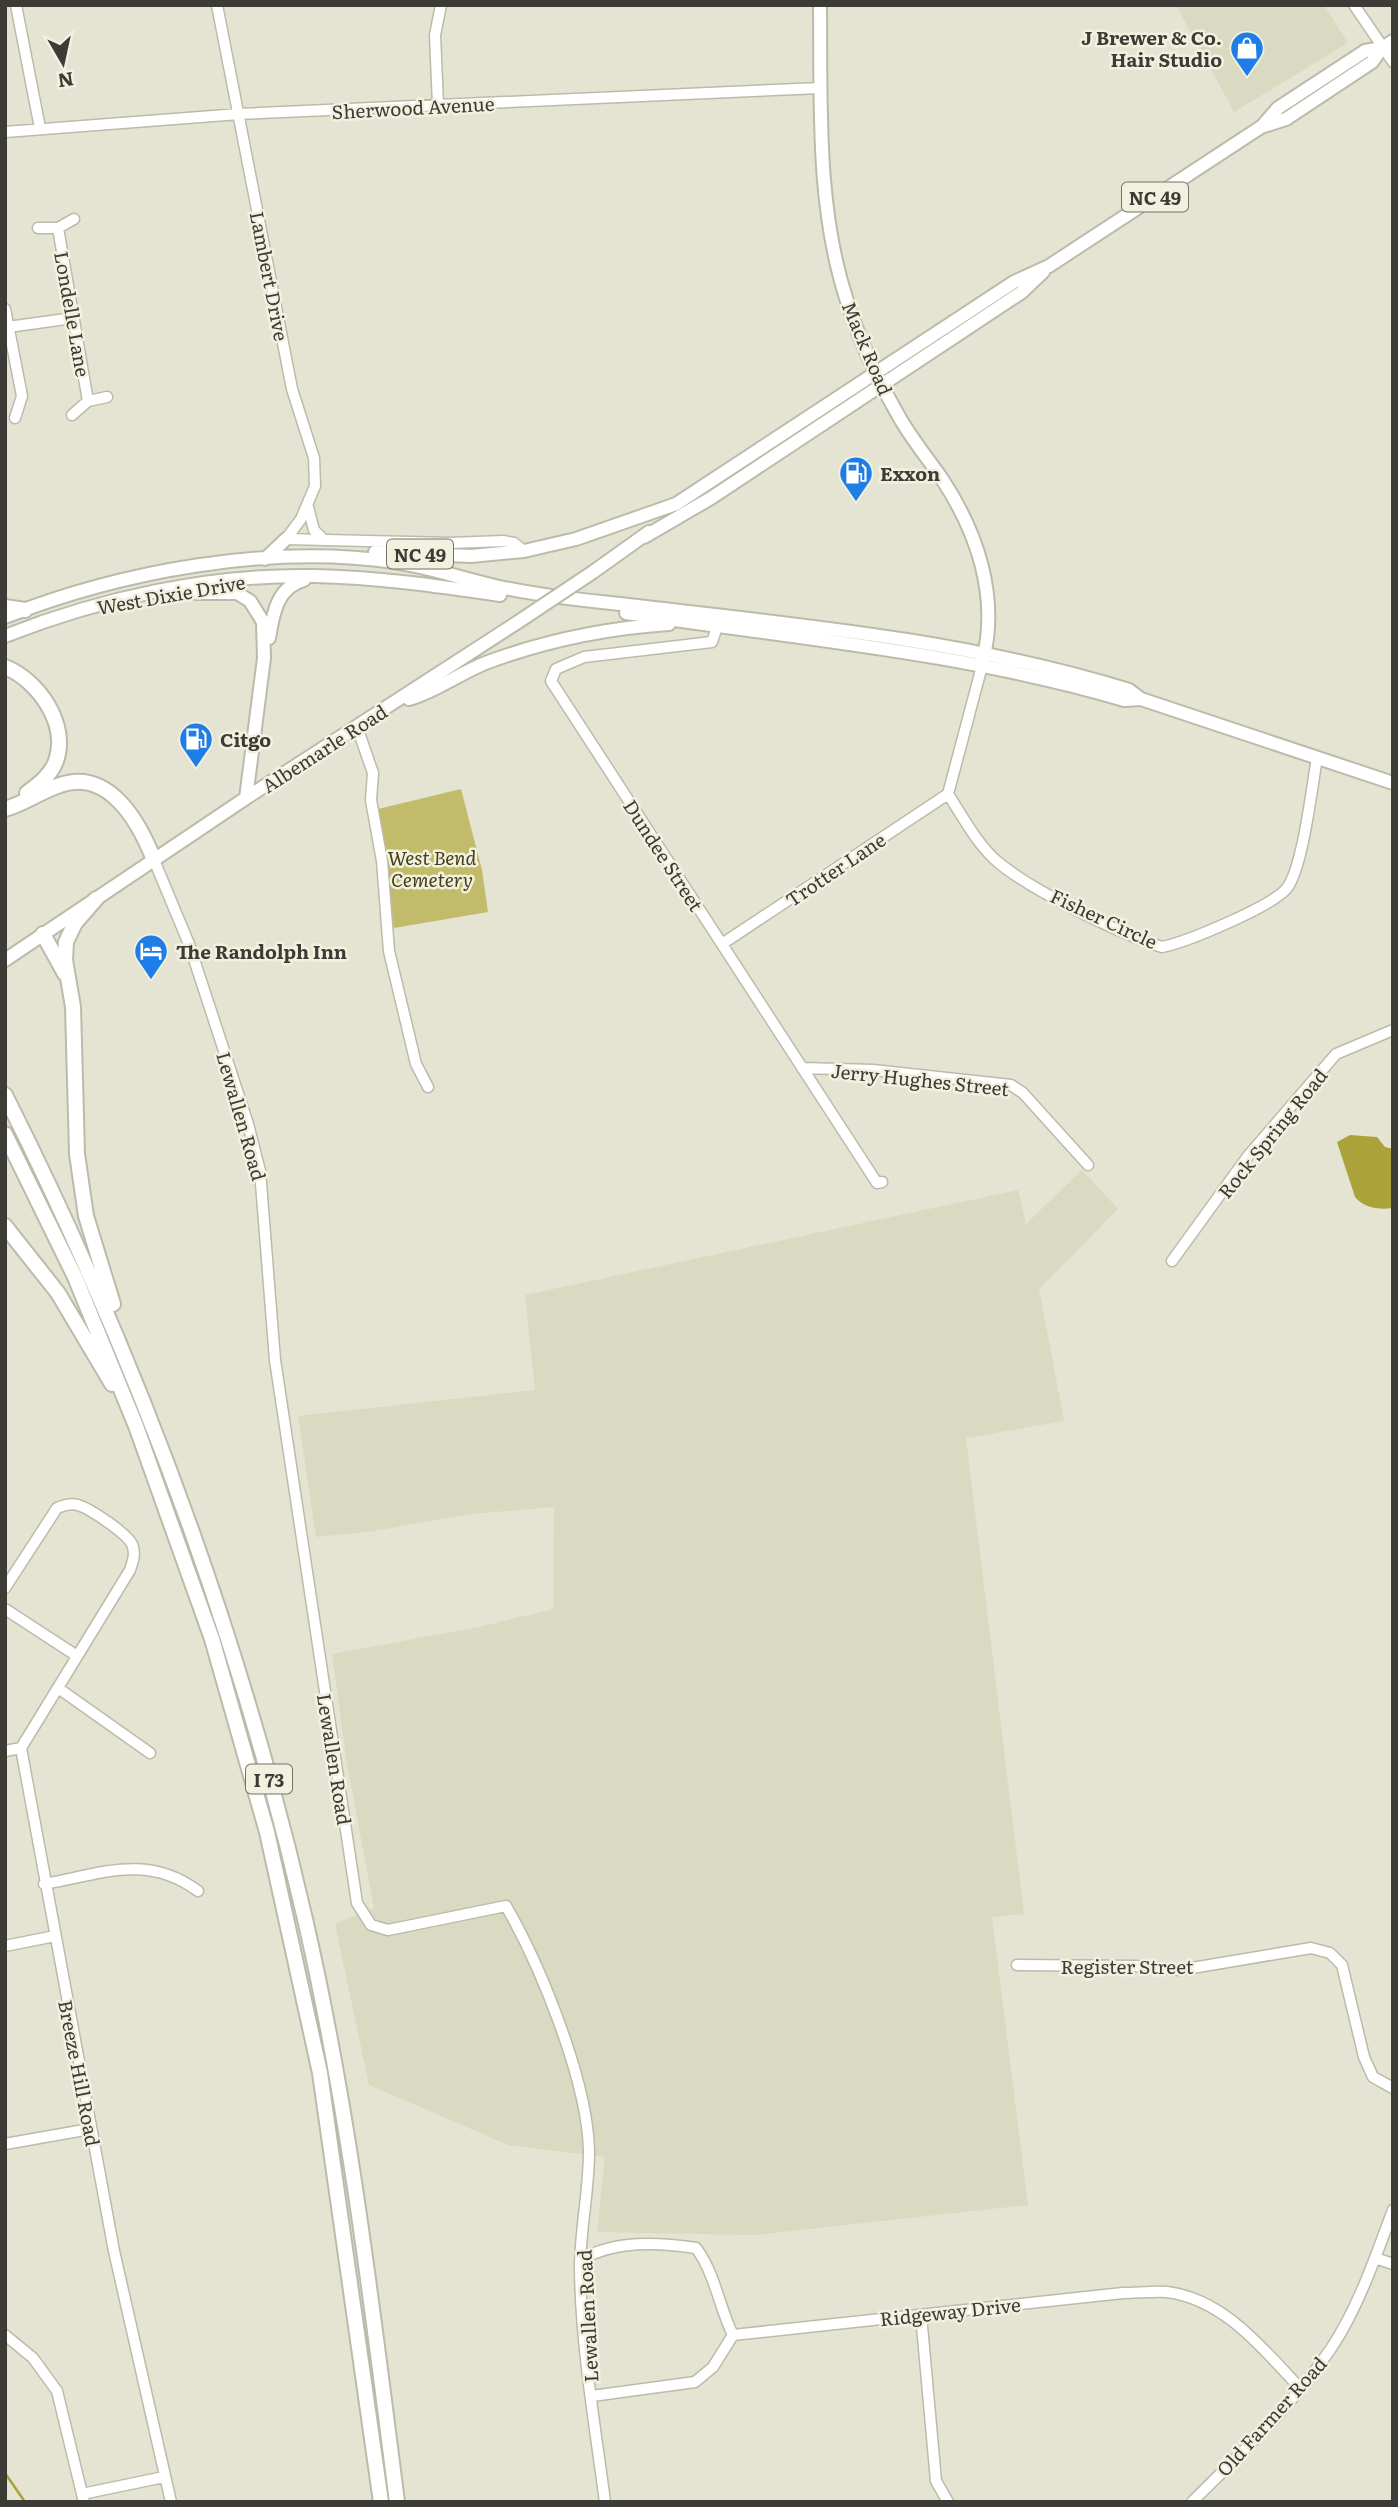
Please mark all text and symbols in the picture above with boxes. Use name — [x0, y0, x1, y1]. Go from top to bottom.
place label: J Brewer & Co. Hair Studio — [1081, 23, 1222, 73]
north arrow — [28, 28, 98, 98]
shop icon: J Brewer & Co. Hair Studio — [1228, 29, 1266, 78]
text: N — [56, 66, 76, 96]
street label: Sherwood Avenue — [331, 89, 495, 125]
road number: NC 49 — [1122, 182, 1188, 212]
street label: Lambert Drive — [244, 209, 296, 343]
street label: Londelle Lane — [48, 249, 98, 379]
street label: Mack Road — [836, 297, 900, 400]
fuel station icon: Exxon — [837, 454, 875, 503]
place label: Exxon — [880, 459, 940, 487]
road number: NC 49 — [387, 540, 453, 568]
street label: West Dixie Drive — [95, 567, 247, 621]
street label: Albemarle Road — [256, 697, 393, 799]
fuel station icon: Citgo — [177, 720, 215, 769]
place label: Citgo — [220, 725, 271, 753]
street label: Dundee Street — [617, 794, 711, 917]
street label: Trotter Lane — [779, 825, 891, 913]
park label: West Bend Cemetery — [388, 843, 477, 893]
street label: Fisher Circle — [1046, 881, 1162, 955]
hotel icon: The Randolph Inn — [132, 932, 170, 981]
place label: The Randolph Inn — [176, 937, 347, 965]
street label: Lewallen Road — [210, 1048, 274, 1184]
street label: Jerry Hughes Street — [830, 1056, 1011, 1102]
street label: Rock Spring Road — [1211, 1062, 1334, 1204]
street label: Lewallen Road — [311, 1691, 359, 1827]
road number: I 73 — [246, 1764, 292, 1794]
street label: Register Street — [1061, 1952, 1194, 1980]
street label: Breeze Hill Road — [52, 1997, 108, 2149]
street label: Lewallen Road — [570, 2249, 604, 2383]
street label: Ridgeway Drive — [878, 2290, 1022, 2332]
street label: Old Farmer Road — [1210, 2350, 1333, 2482]

